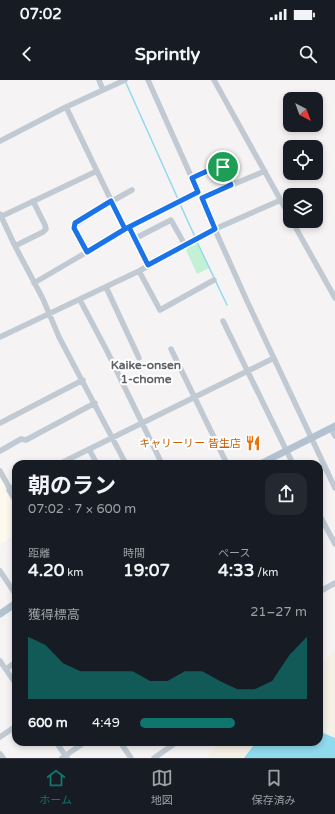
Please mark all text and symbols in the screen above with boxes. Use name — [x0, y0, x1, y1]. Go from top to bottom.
text: 07:02 — [20, 5, 62, 23]
icon: back — [16, 43, 38, 65]
text: Sprintly — [135, 43, 200, 65]
icon: search — [297, 43, 319, 65]
north arrow — [283, 92, 323, 132]
map controls — [283, 92, 323, 228]
button: locate — [283, 140, 323, 180]
pin — [206, 150, 240, 184]
icon: arrive — [212, 156, 234, 178]
button: layers — [283, 188, 323, 228]
district label: Kaike-onsen 1-chome — [111, 358, 181, 386]
restaurant icon: キャリーリー 皆生店 — [244, 434, 262, 452]
place label: キャリーリー 皆生店 — [139, 437, 241, 450]
text: 朝のラン — [28, 473, 116, 499]
button: share — [265, 473, 307, 515]
text: 07:02 · 7 × 600 m — [28, 501, 136, 517]
text: 距離 — [28, 547, 50, 560]
text: 時間 — [123, 547, 145, 560]
text: ペース — [218, 547, 250, 560]
text: 4.20 — [28, 560, 64, 581]
text: 19:07 — [123, 560, 170, 581]
text: 4:33 — [218, 560, 254, 581]
text: km — [64, 566, 83, 579]
text: /km — [254, 566, 278, 579]
text: 21–27 m — [250, 604, 307, 620]
text: 獲得標高 — [28, 607, 80, 623]
text: 600 m — [28, 715, 68, 731]
text: 4:49 — [92, 715, 120, 731]
tab: ホーム — [39, 767, 72, 807]
tab: 地図 — [151, 767, 173, 807]
tab: 保存済み — [252, 767, 296, 807]

